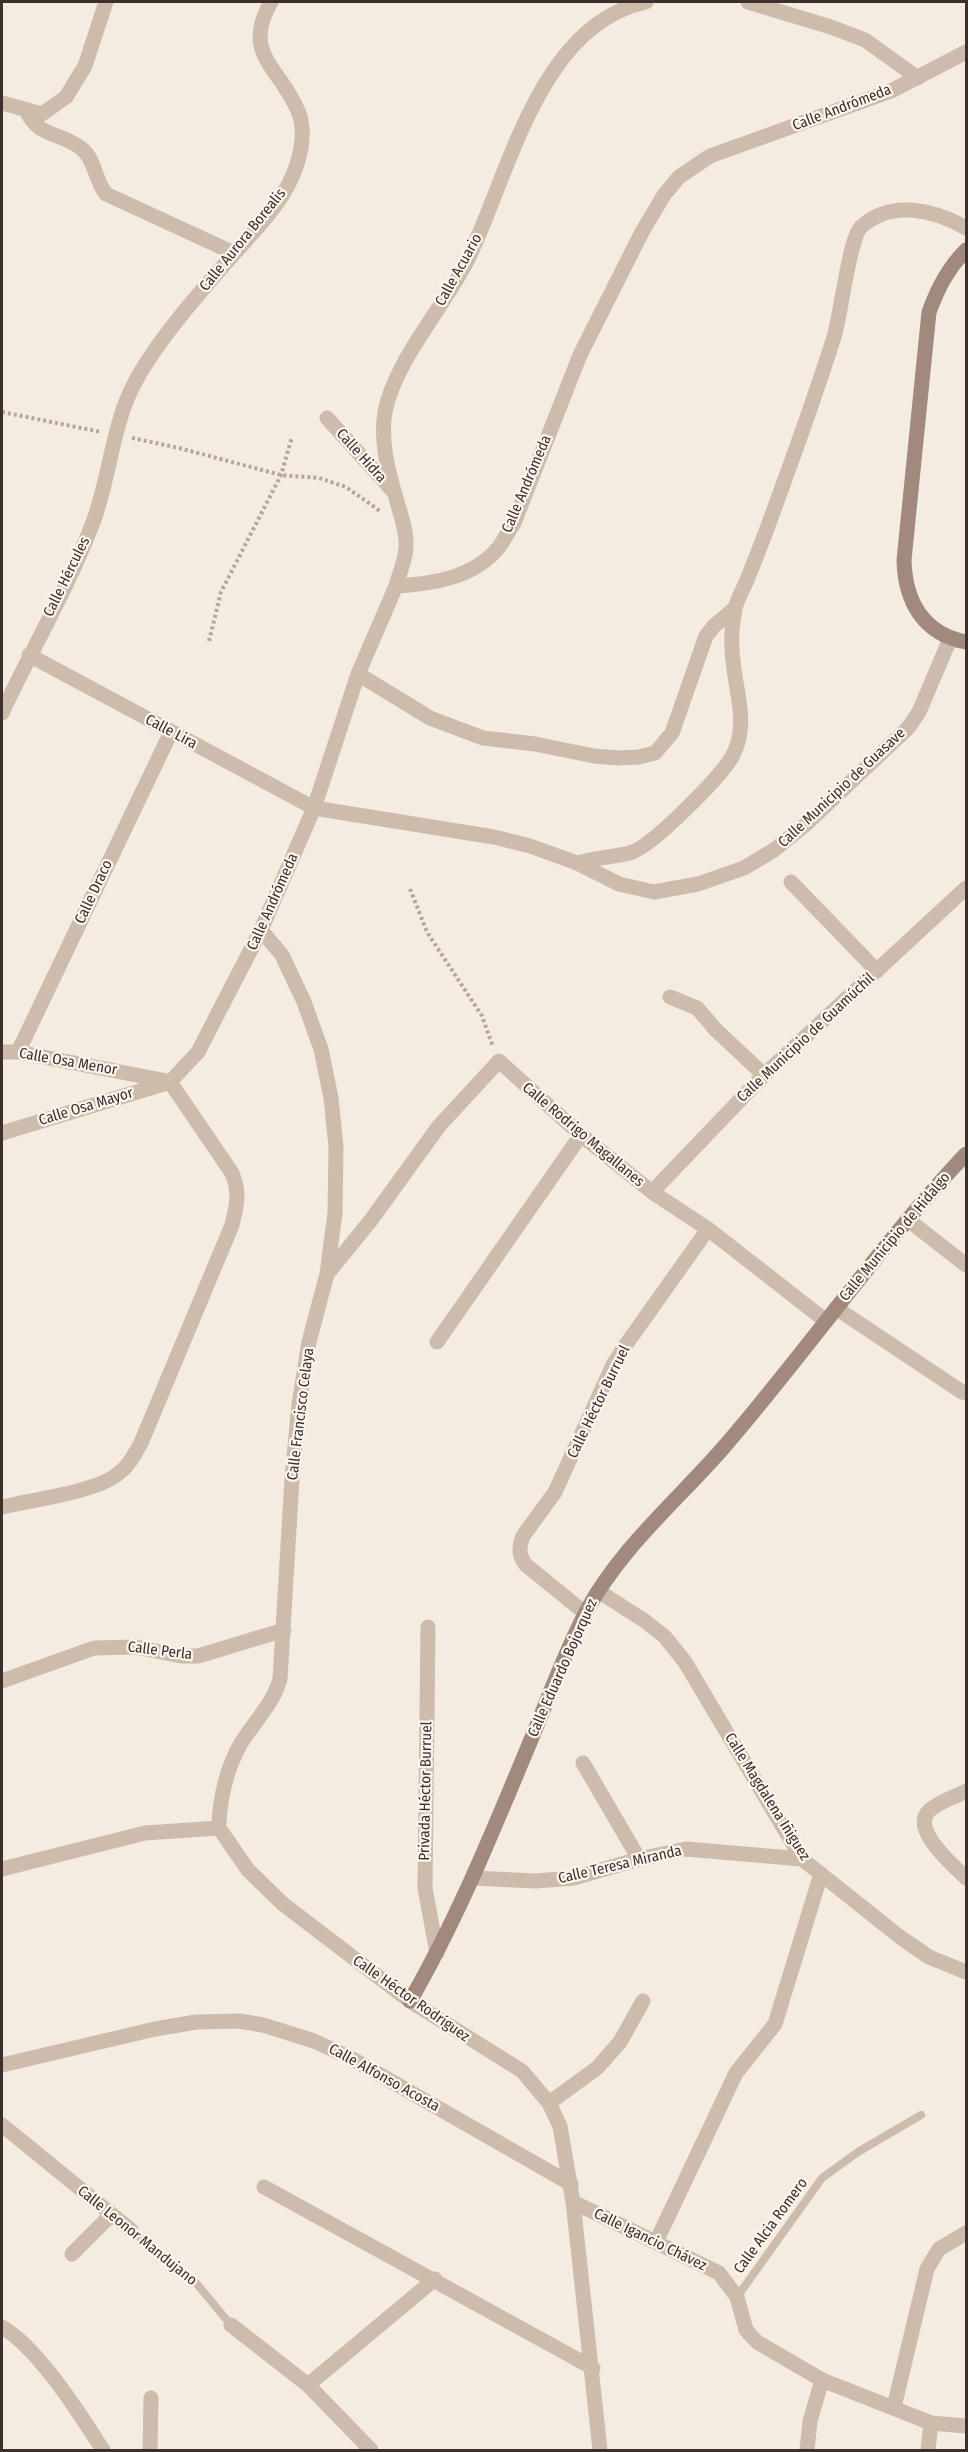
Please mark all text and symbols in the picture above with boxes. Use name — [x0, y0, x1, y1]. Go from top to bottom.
street label: Calle Andrómeda — [790, 81, 894, 135]
street label: Calle Aurora Borealis — [196, 185, 290, 295]
street label: Calle Acuario — [432, 231, 486, 309]
street label: Calle Hidra — [332, 425, 390, 487]
street label: Calle Andrómeda — [498, 432, 556, 536]
street label: Calle Hércules — [40, 534, 94, 620]
street label: Calle Lira — [142, 711, 200, 753]
street label: Calle Municipio de Guasave — [775, 724, 909, 852]
street label: Calle Andrómeda — [244, 851, 302, 953]
street label: Calle Draco — [71, 857, 117, 927]
street label: Calle Municipio de Guamúchil — [734, 970, 878, 1106]
street label: Calle Osa Menor — [18, 1045, 118, 1079]
street label: Calle Rodrigo Magallanes — [518, 1079, 648, 1191]
street label: Calle Osa Mayor — [37, 1084, 135, 1130]
street label: Calle Municipio de Hidalgo — [836, 1169, 954, 1305]
street label: Calle Héctor Burruel — [564, 1343, 634, 1461]
street label: Calle Francisco Celaya — [284, 1347, 318, 1481]
street label: Calle Eduardo Bojorquez — [524, 1596, 602, 1740]
street label: Calle Perla — [127, 1638, 193, 1664]
street label: Privada Héctor Burruel — [416, 1721, 436, 1861]
street label: Calle Magdalena Iñiguez — [720, 1730, 814, 1864]
street label: Calle Teresa Miranda — [556, 1842, 684, 1888]
street label: Calle Héctor Rodríguez — [349, 1952, 473, 2046]
street label: Calle Alfonso Acosta — [325, 2040, 443, 2116]
street label: Calle Alcia Romero — [730, 2175, 812, 2277]
street label: Calle Leonor Mandujano — [74, 2182, 200, 2290]
street label: Calle Igancio Chávez — [591, 2205, 709, 2275]

